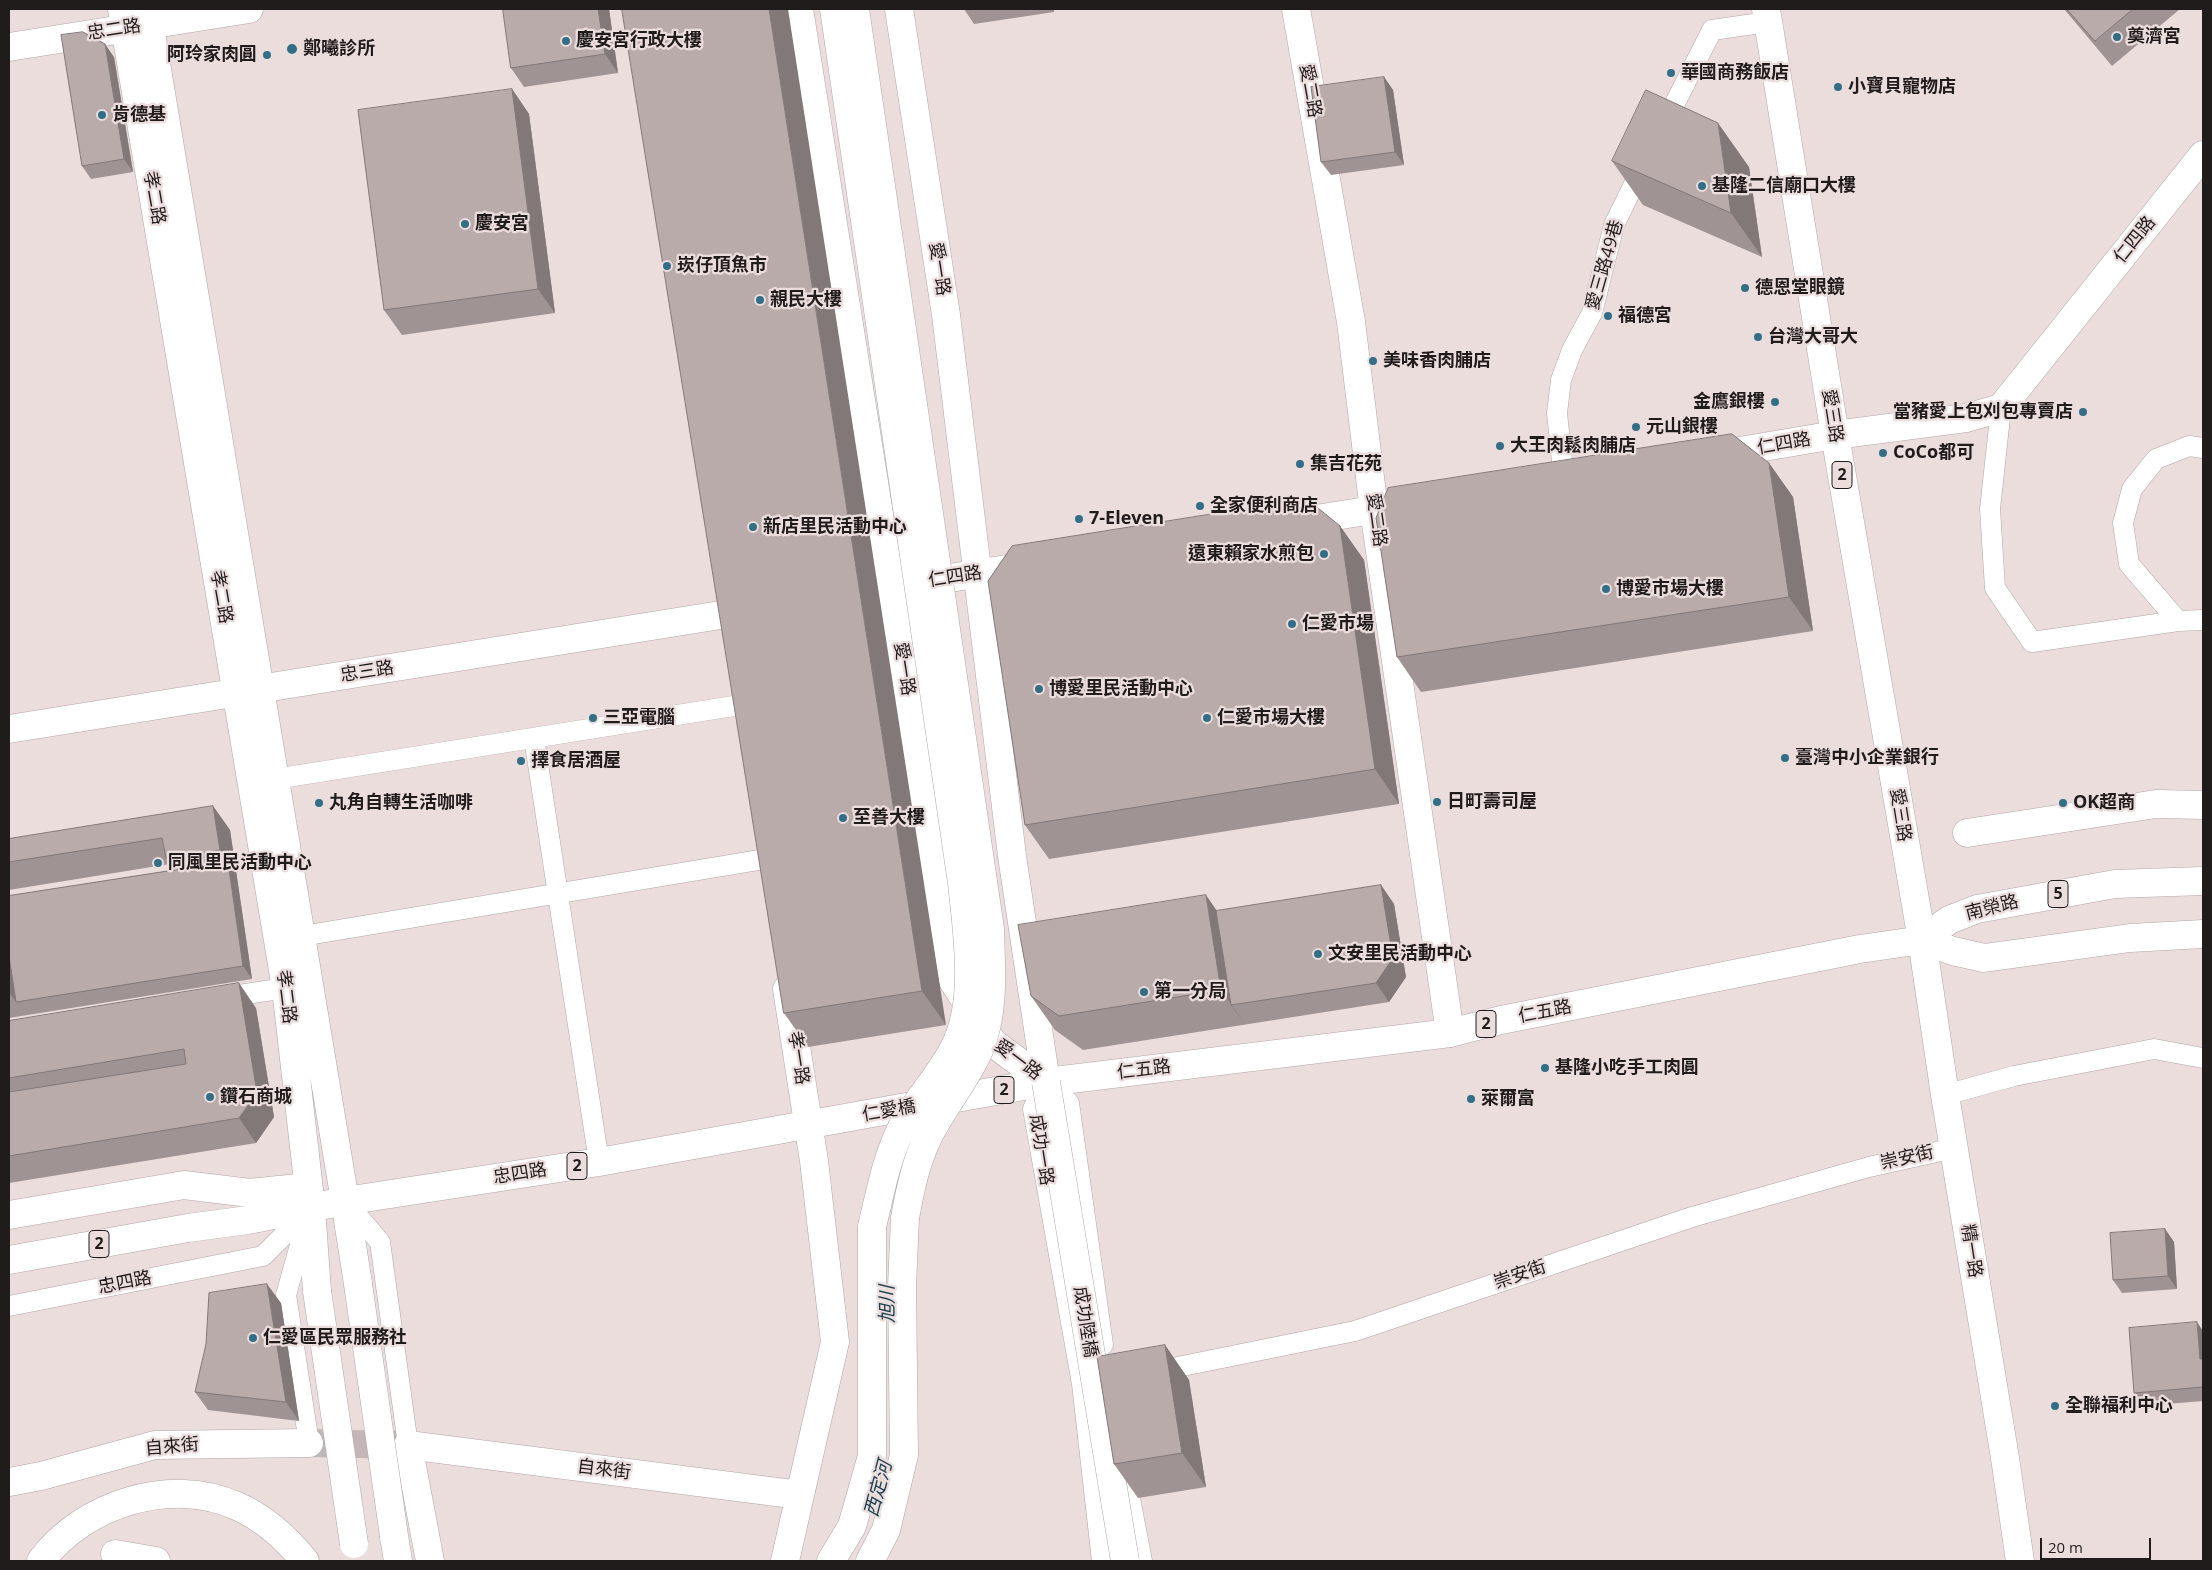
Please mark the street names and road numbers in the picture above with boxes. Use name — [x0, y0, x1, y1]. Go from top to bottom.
street label: 忠二路 — [86, 15, 142, 45]
street label: 愛二路 — [1295, 63, 1325, 119]
street label: 孝二路 — [139, 170, 169, 226]
street label: 仁四路 — [2110, 212, 2160, 268]
street label: 愛三路49巷 — [1582, 218, 1628, 312]
street label: 愛一路 — [924, 241, 954, 297]
street label: 愛三路 — [1817, 388, 1847, 444]
street label: 仁四路 — [1756, 429, 1812, 459]
road number: 2 — [1832, 462, 1852, 488]
street label: 愛二路 — [1362, 492, 1390, 548]
street label: 仁四路 — [927, 562, 983, 592]
street label: 孝二路 — [206, 569, 236, 625]
street label: 愛一路 — [889, 641, 919, 697]
street label: 忠三路 — [339, 657, 395, 687]
street label: 愛三路 — [1885, 787, 1915, 843]
road number: 5 — [2048, 881, 2068, 908]
street label: 南榮路 — [1963, 891, 2021, 925]
street label: 孝二路 — [272, 969, 300, 1025]
street label: 仁五路 — [1516, 996, 1574, 1028]
road number: 2 — [1476, 1011, 1496, 1038]
street label: 孝一路 — [783, 1030, 813, 1086]
street label: 愛一路 — [990, 1035, 1046, 1085]
street label: 仁五路 — [1116, 1056, 1172, 1084]
road number: 2 — [994, 1076, 1014, 1104]
street label: 仁愛橋 — [861, 1096, 917, 1126]
street label: 成功一路 — [1025, 1113, 1057, 1187]
street label: 崇安街 — [1878, 1141, 1936, 1175]
road number: 2 — [567, 1152, 587, 1180]
street label: 忠四路 — [492, 1159, 548, 1189]
street label: 精一路 — [1956, 1223, 1986, 1279]
road number: 2 — [89, 1230, 109, 1258]
street label: 崇安街 — [1491, 1256, 1549, 1294]
street label: 忠四路 — [96, 1267, 154, 1299]
street label: 成功陸橋 — [1069, 1285, 1101, 1359]
street label: 自來街 — [144, 1434, 200, 1460]
street label: 自來街 — [576, 1456, 632, 1484]

